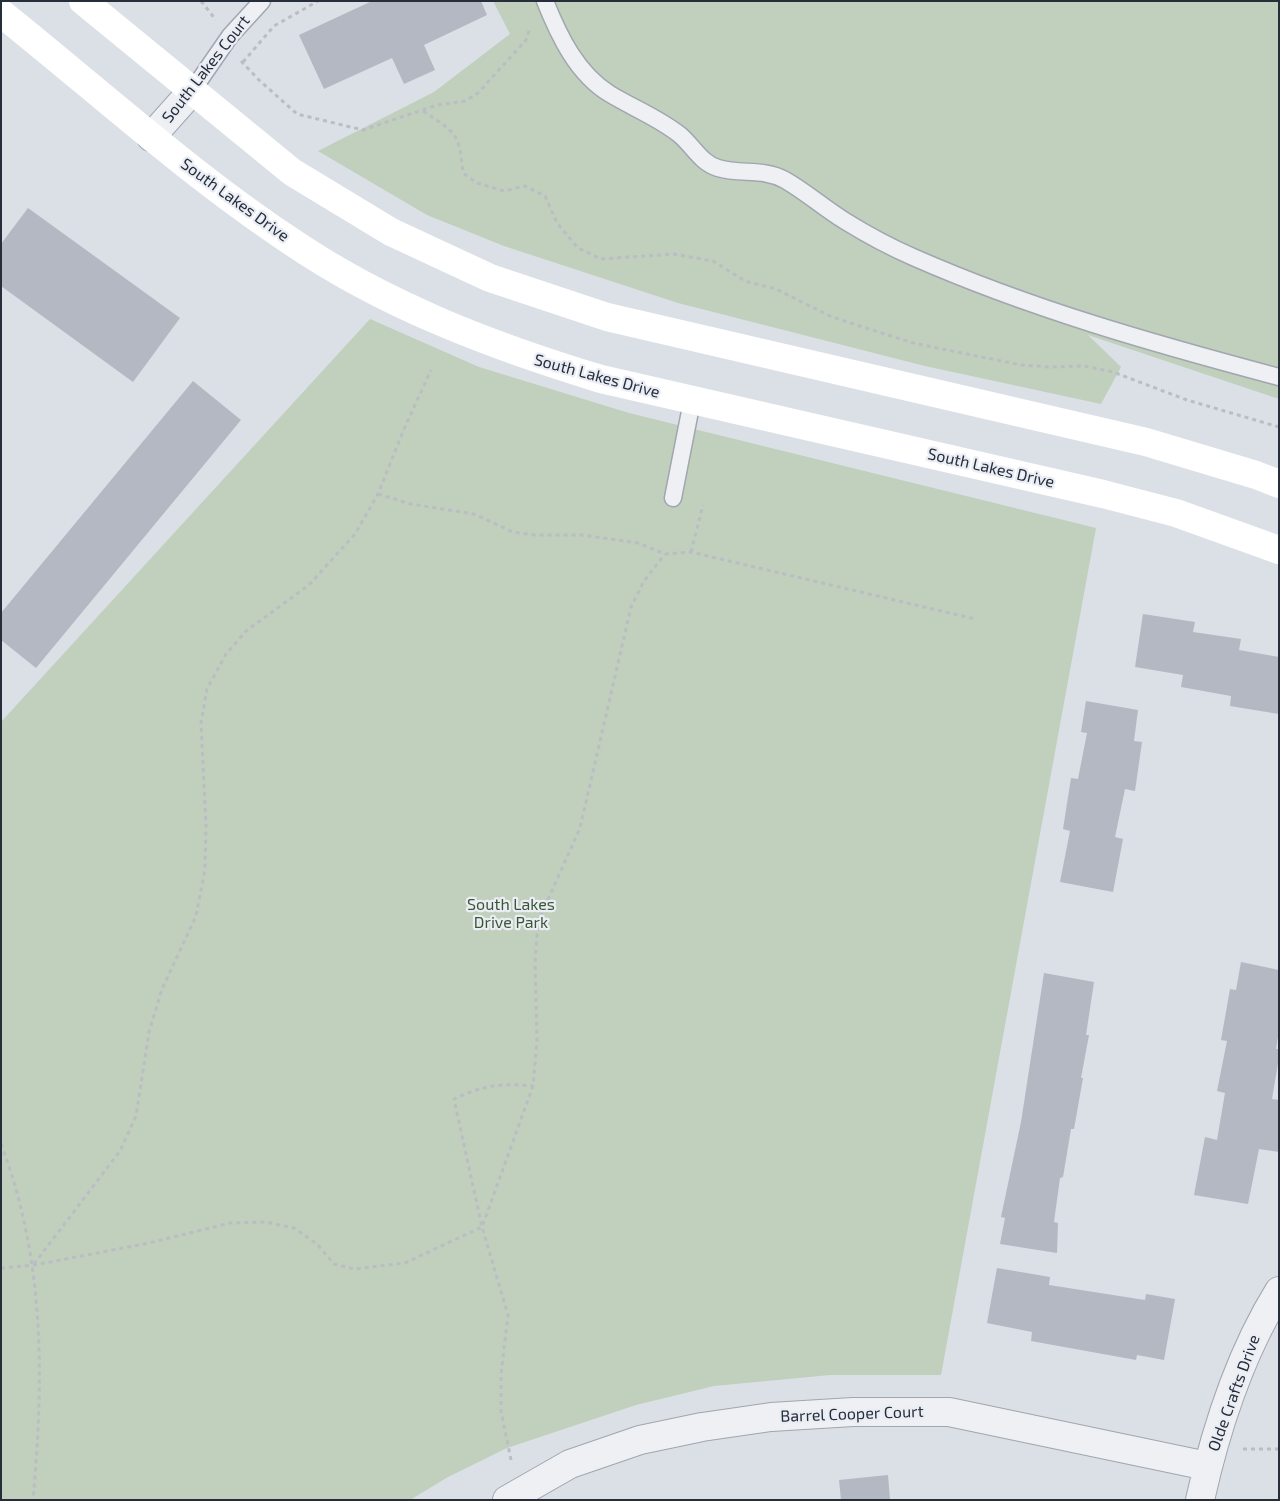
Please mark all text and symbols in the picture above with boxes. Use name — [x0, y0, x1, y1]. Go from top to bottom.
street label: South Lakes Court — [158, 11, 254, 127]
street label: South Lakes Drive — [177, 154, 293, 246]
street label: South Lakes Drive — [532, 350, 662, 402]
street label: South Lakes Drive — [926, 444, 1056, 492]
park label: South Lakes Drive Park — [467, 895, 555, 933]
street label: Olde Crafts Drive — [1204, 1332, 1264, 1454]
street label: Barrel Cooper Court — [780, 1402, 924, 1426]

